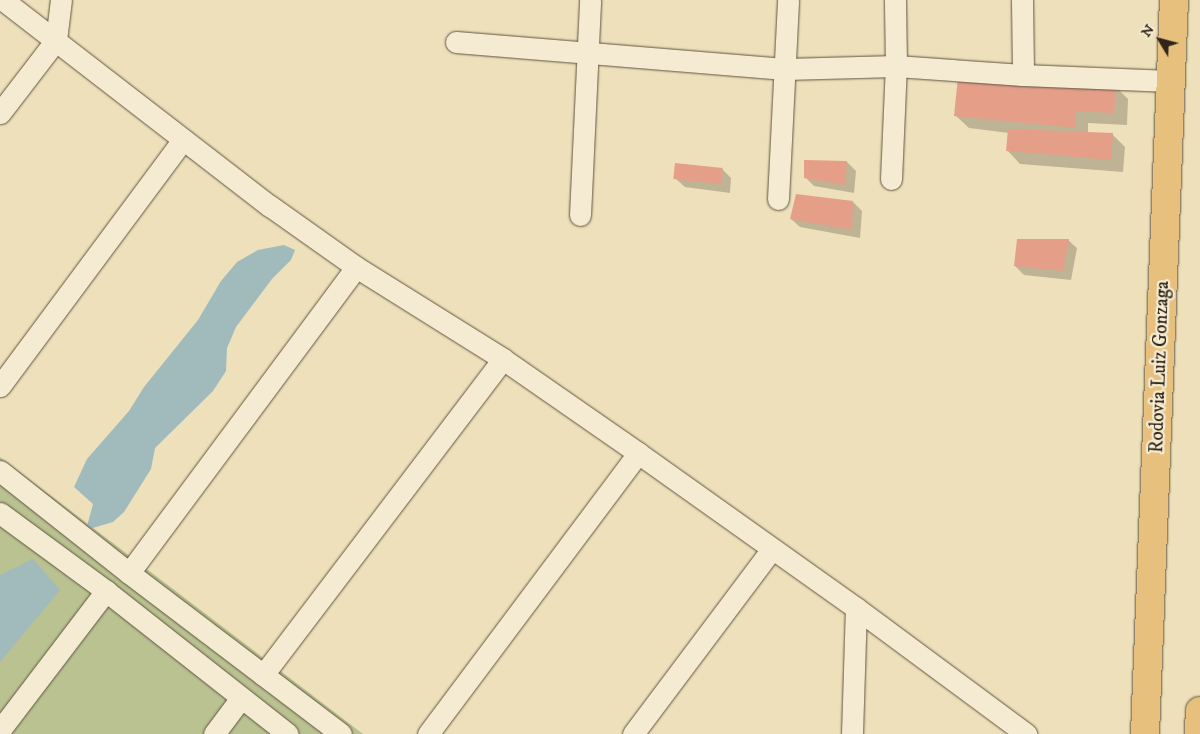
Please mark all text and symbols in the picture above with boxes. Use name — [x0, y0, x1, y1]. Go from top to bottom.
north arrow — [1135, 15, 1185, 65]
text: N — [1137, 21, 1159, 41]
street label: Rodovia Luiz Gonzaga — [1146, 281, 1174, 453]

